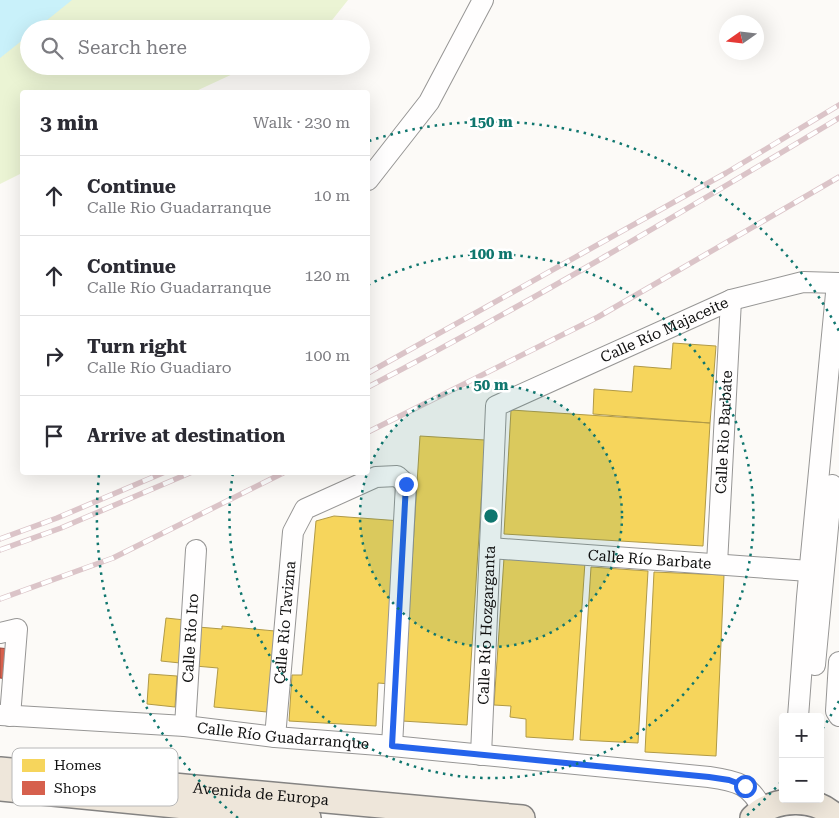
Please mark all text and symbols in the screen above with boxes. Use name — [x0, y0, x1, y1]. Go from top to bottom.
north arrow — [719, 15, 764, 60]
search box — [20, 20, 370, 75]
icon: search — [38, 34, 66, 62]
text: Search here — [78, 36, 187, 59]
text: 3 min — [40, 111, 98, 135]
text: Walk · 230 m — [253, 113, 350, 132]
text: 150 m — [469, 113, 513, 131]
text: Continue — [87, 175, 176, 198]
icon: ahead — [40, 182, 68, 210]
text: 10 m — [313, 186, 350, 205]
text: Calle Rio Guadarranque — [87, 198, 271, 217]
text: 100 m — [469, 245, 513, 263]
text: Continue — [87, 255, 176, 278]
icon: ahead — [40, 262, 68, 290]
text: 120 m — [304, 266, 350, 285]
text: Calle Río Guadarranque — [87, 278, 271, 297]
street label: Calle Río Majaceite — [598, 293, 731, 367]
text: Turn right — [87, 335, 187, 358]
icon: right — [40, 342, 68, 370]
text: 100 m — [304, 346, 350, 365]
text: Calle Río Guadiaro — [87, 358, 232, 377]
street label: Calle Rio Barbate — [712, 370, 736, 495]
text: 50 m — [473, 376, 509, 394]
icon: arrive — [40, 422, 68, 450]
text: Arrive at destination — [87, 424, 285, 447]
route end — [395, 473, 418, 496]
centre of rings — [482, 507, 500, 525]
street label: Calle Río Hozgarganta — [474, 545, 499, 705]
street label: Calle Río Barbate — [587, 546, 712, 573]
street label: Calle Río Tavizna — [271, 560, 299, 685]
street label: Calle Río Iro — [179, 593, 202, 683]
map controls — [779, 713, 824, 803]
button: + — [779, 713, 824, 758]
street label: Calle Río Guadarranque — [196, 719, 370, 753]
legend — [12, 748, 178, 806]
text: Homes — [54, 757, 102, 773]
button: − — [779, 758, 824, 803]
route start — [734, 775, 757, 798]
street label: Avenida de Europa — [192, 779, 330, 809]
text: Shops — [54, 780, 97, 796]

